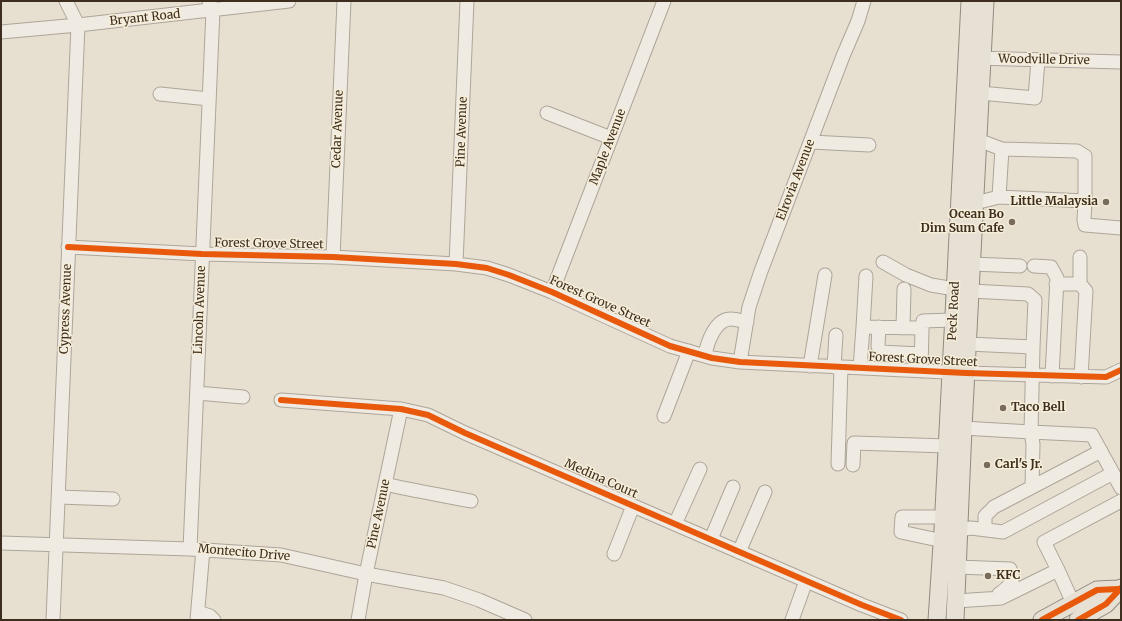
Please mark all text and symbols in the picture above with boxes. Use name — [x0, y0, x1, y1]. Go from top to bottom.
street label: Bryant Road — [109, 7, 181, 29]
street label: Woodville Drive — [998, 52, 1090, 68]
street label: Cedar Avenue — [329, 90, 347, 168]
street label: Pine Avenue — [454, 96, 470, 168]
street label: Maple Avenue — [587, 107, 629, 187]
street label: Elrovia Avenue — [774, 137, 818, 223]
place label: Little Malaysia — [1010, 195, 1098, 209]
marker: Little Malaysia — [1101, 197, 1111, 207]
place label: Ocean Bo Dim Sum Cafe — [921, 208, 1004, 236]
marker: Ocean Bo Dim Sum Cafe — [1007, 217, 1017, 227]
street label: Forest Grove Street — [214, 236, 324, 252]
street label: Cypress Avenue — [57, 264, 75, 354]
street label: Lincoln Avenue — [191, 265, 209, 355]
street label: Forest Grove Street — [547, 273, 653, 331]
street label: Peck Road — [945, 281, 963, 341]
street label: Forest Grove Street — [868, 350, 978, 370]
place label: Taco Bell — [1011, 401, 1065, 415]
marker: Taco Bell — [998, 403, 1008, 413]
street label: Medina Court — [562, 456, 640, 502]
place label: Carl's Jr. — [995, 458, 1043, 472]
marker: Carl's Jr. — [982, 460, 992, 470]
street label: Pine Avenue — [365, 478, 393, 550]
street label: Montecito Drive — [197, 542, 291, 564]
place label: KFC — [996, 569, 1020, 583]
marker: KFC — [983, 571, 993, 581]

